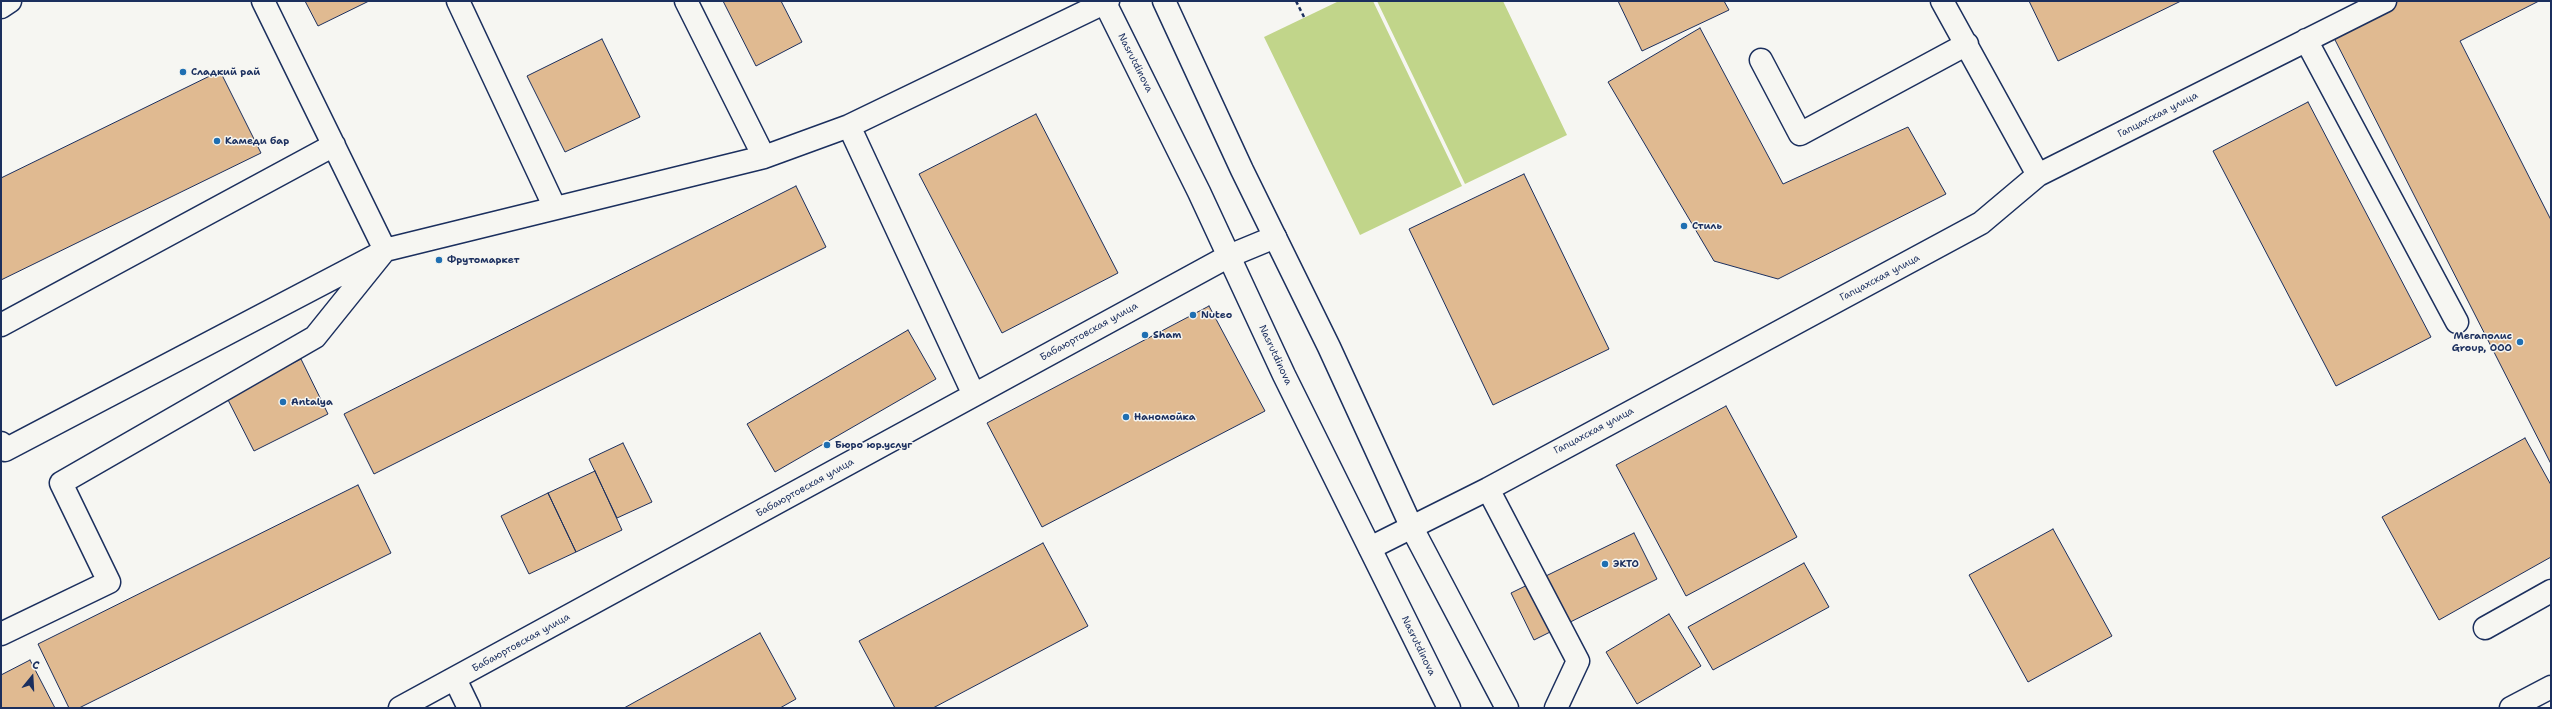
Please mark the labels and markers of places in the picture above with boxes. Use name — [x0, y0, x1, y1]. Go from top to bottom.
place label: Сладкий рай — [191, 66, 260, 78]
marker: Сладкий рай — [178, 67, 188, 77]
place label: Камеди бар — [225, 135, 289, 147]
marker: Камеди бар — [212, 136, 222, 146]
place label: Стиль — [1692, 220, 1722, 232]
marker: Стиль — [1679, 221, 1689, 231]
place label: Фрутомаркет — [447, 254, 519, 266]
marker: Фрутомаркет — [434, 255, 444, 265]
place label: Nuteo — [1201, 309, 1232, 321]
marker: Nuteo — [1188, 310, 1198, 320]
place label: Sham — [1153, 329, 1181, 341]
marker: Sham — [1140, 330, 1150, 340]
place label: Мегаполис Group, ООО — [2452, 330, 2512, 354]
marker: Мегаполис Group, ООО — [2515, 337, 2525, 347]
place label: Antalya — [291, 396, 333, 408]
marker: Antalya — [278, 397, 288, 407]
place label: Наномойка — [1134, 411, 1196, 423]
marker: Наномойка — [1121, 412, 1131, 422]
place label: Бюро юр.услуг — [835, 439, 912, 451]
marker: Бюро юр.услуг — [822, 440, 832, 450]
place label: ЭКТО — [1613, 558, 1639, 570]
marker: ЭКТО — [1600, 559, 1610, 569]

